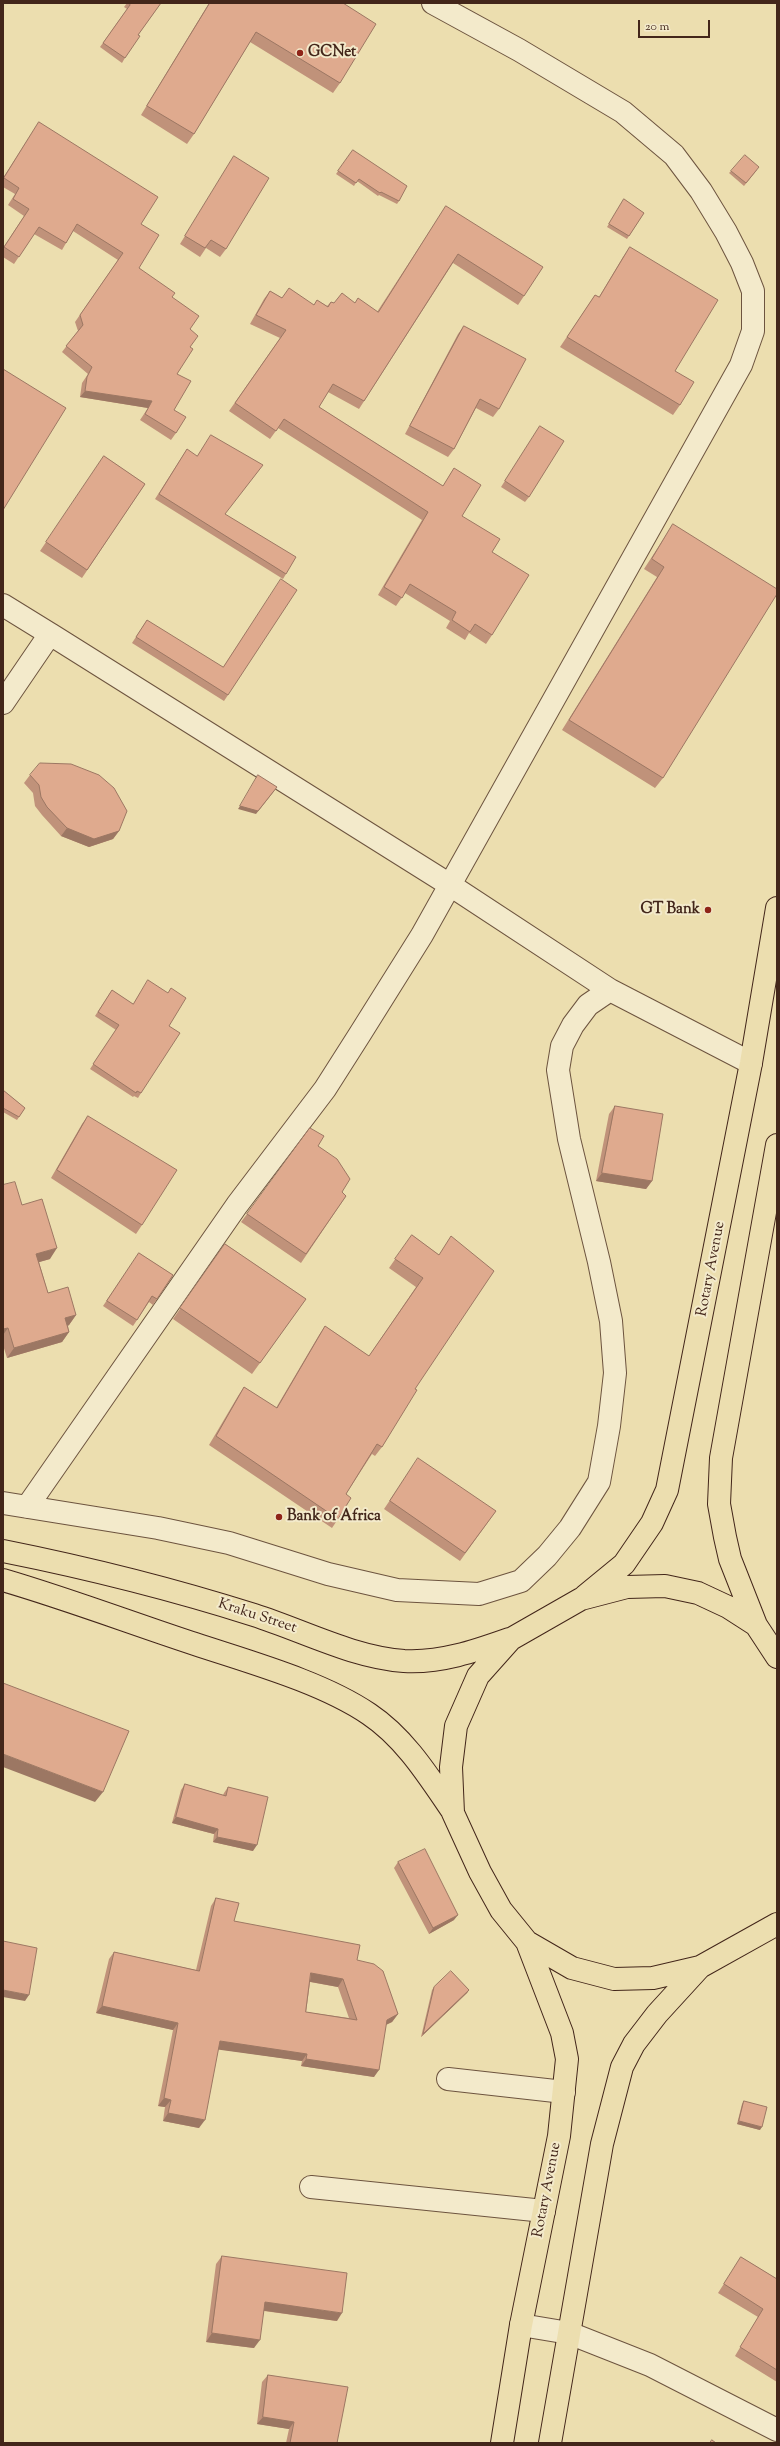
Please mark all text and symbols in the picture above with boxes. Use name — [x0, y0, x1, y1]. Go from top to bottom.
scale bar — [640, 12, 712, 38]
text: 20 m — [645, 18, 669, 36]
place label: GCNet — [308, 44, 356, 62]
marker: GCNet — [295, 48, 305, 58]
place label: GT Bank — [641, 901, 700, 919]
marker: GT Bank — [703, 905, 713, 915]
street label: Rotary Avenue — [694, 1220, 730, 1318]
place label: Bank of Africa — [287, 1508, 381, 1526]
marker: Bank of Africa — [274, 1512, 284, 1522]
street label: Kraku Street — [215, 1596, 299, 1638]
street label: Rotary Avenue — [530, 2141, 566, 2239]

